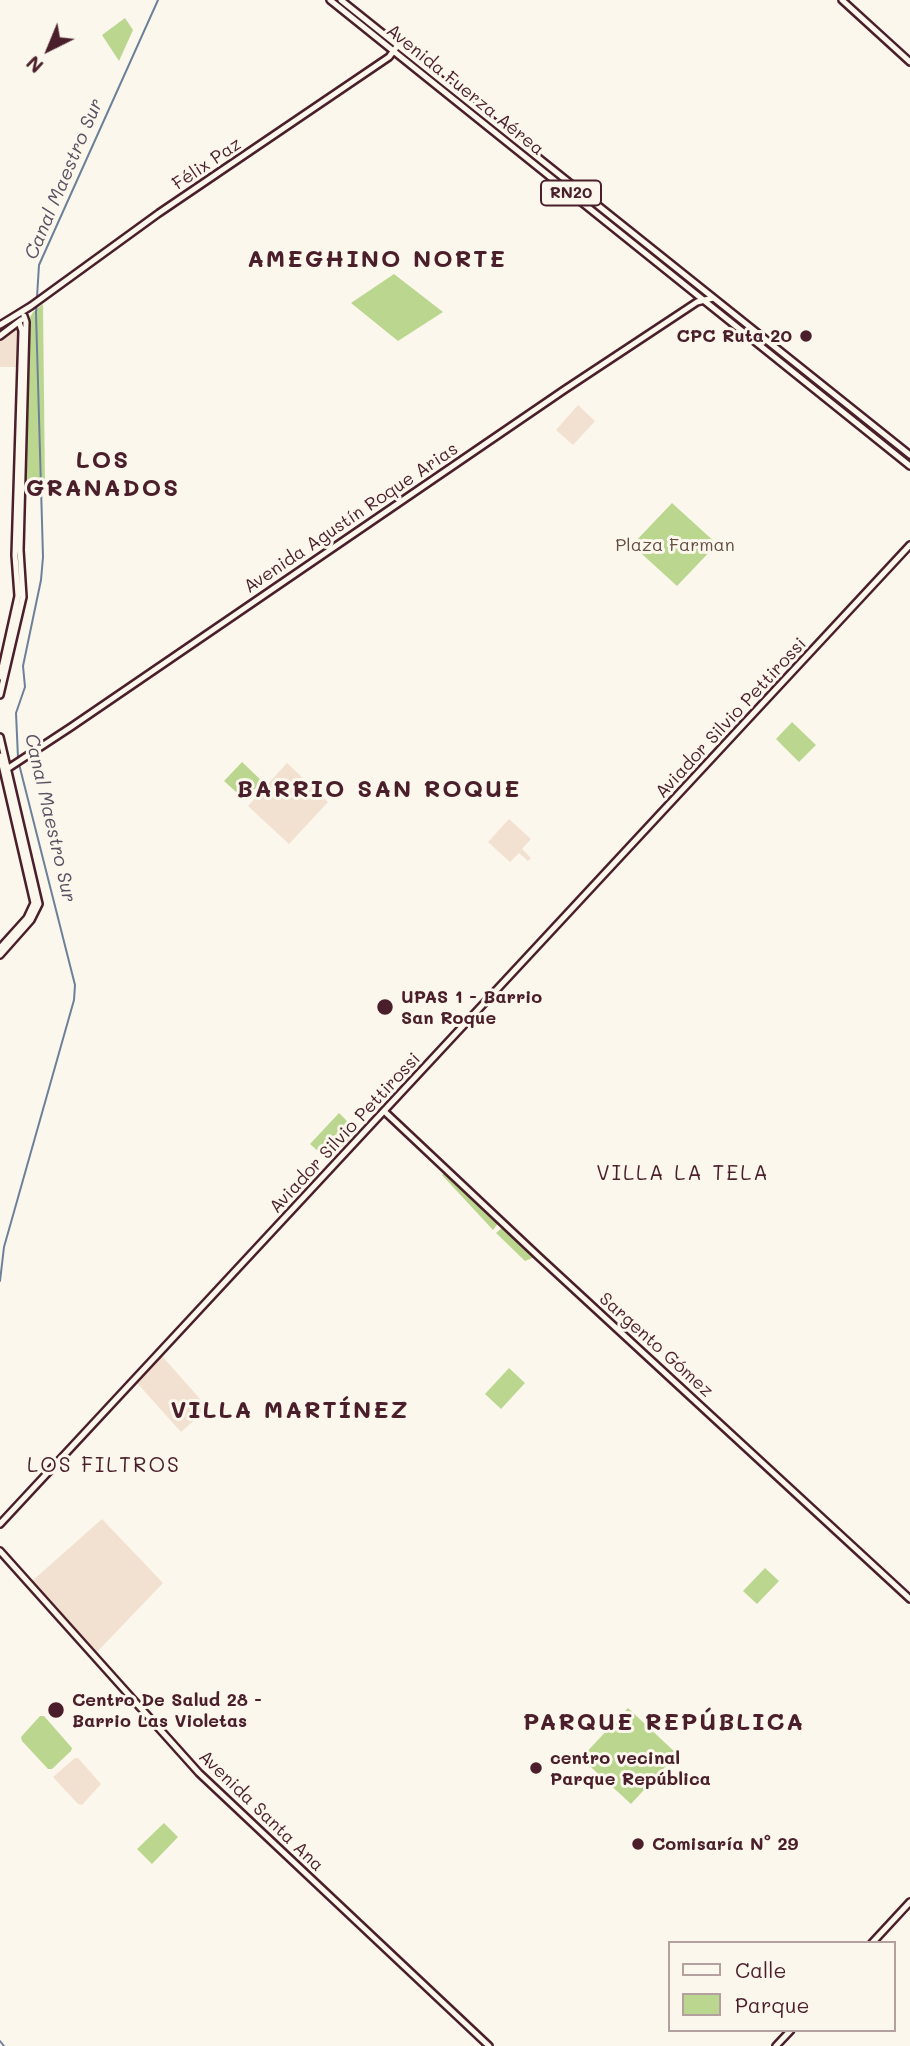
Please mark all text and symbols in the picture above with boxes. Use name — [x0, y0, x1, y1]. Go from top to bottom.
north arrow — [14, 14, 84, 84]
street label: Avenida Fuerza Aérea — [382, 20, 548, 160]
text: N — [21, 51, 48, 79]
water label: Canal Maestro Sur — [20, 95, 108, 263]
street label: Félix Paz — [168, 133, 246, 195]
road number: RN20 — [541, 181, 601, 206]
district label: AMEGHINO NORTE — [249, 246, 505, 274]
place label: CPC Ruta 20 — [677, 325, 792, 347]
marker: CPC Ruta 20 — [798, 328, 814, 344]
street label: Avenida Agustín Roque Arias — [240, 438, 462, 598]
district label: LOS GRANADOS — [27, 447, 179, 503]
park label: Plaza Farman — [615, 534, 735, 556]
street label: Aviador Silvio Pettirossi — [651, 633, 811, 803]
water label: Canal Maestro Sur — [19, 731, 81, 905]
district label: BARRIO SAN ROQUE — [239, 776, 519, 804]
place label: UPAS 1 - Barrio San Roque — [401, 986, 542, 1028]
marker: UPAS 1 - Barrio San Roque — [375, 997, 395, 1017]
street label: Aviador Silvio Pettirossi — [265, 1048, 425, 1218]
district label: VILLA LA TELA — [598, 1161, 768, 1187]
street label: Sargento Gómez — [595, 1288, 717, 1402]
district label: VILLA MARTÍNEZ — [172, 1397, 408, 1425]
district label: LOS FILTROS — [28, 1453, 180, 1479]
place label: Centro De Salud 28 - Barrio Las Violetas — [72, 1689, 262, 1732]
marker: Centro De Salud 28 - Barrio Las Violetas — [46, 1700, 66, 1720]
district label: PARQUE REPÚBLICA — [525, 1709, 803, 1737]
street label: Avenida Santa Ana — [194, 1746, 328, 1876]
place label: centro vecinal Parque República — [550, 1747, 711, 1790]
marker: centro vecinal Parque República — [528, 1760, 544, 1776]
place label: Comisaría N° 29 — [652, 1833, 798, 1855]
marker: Comisaría N° 29 — [630, 1836, 646, 1852]
legend — [668, 1941, 896, 2032]
text: Calle — [735, 1956, 787, 1983]
text: Parque — [735, 1991, 809, 2018]

